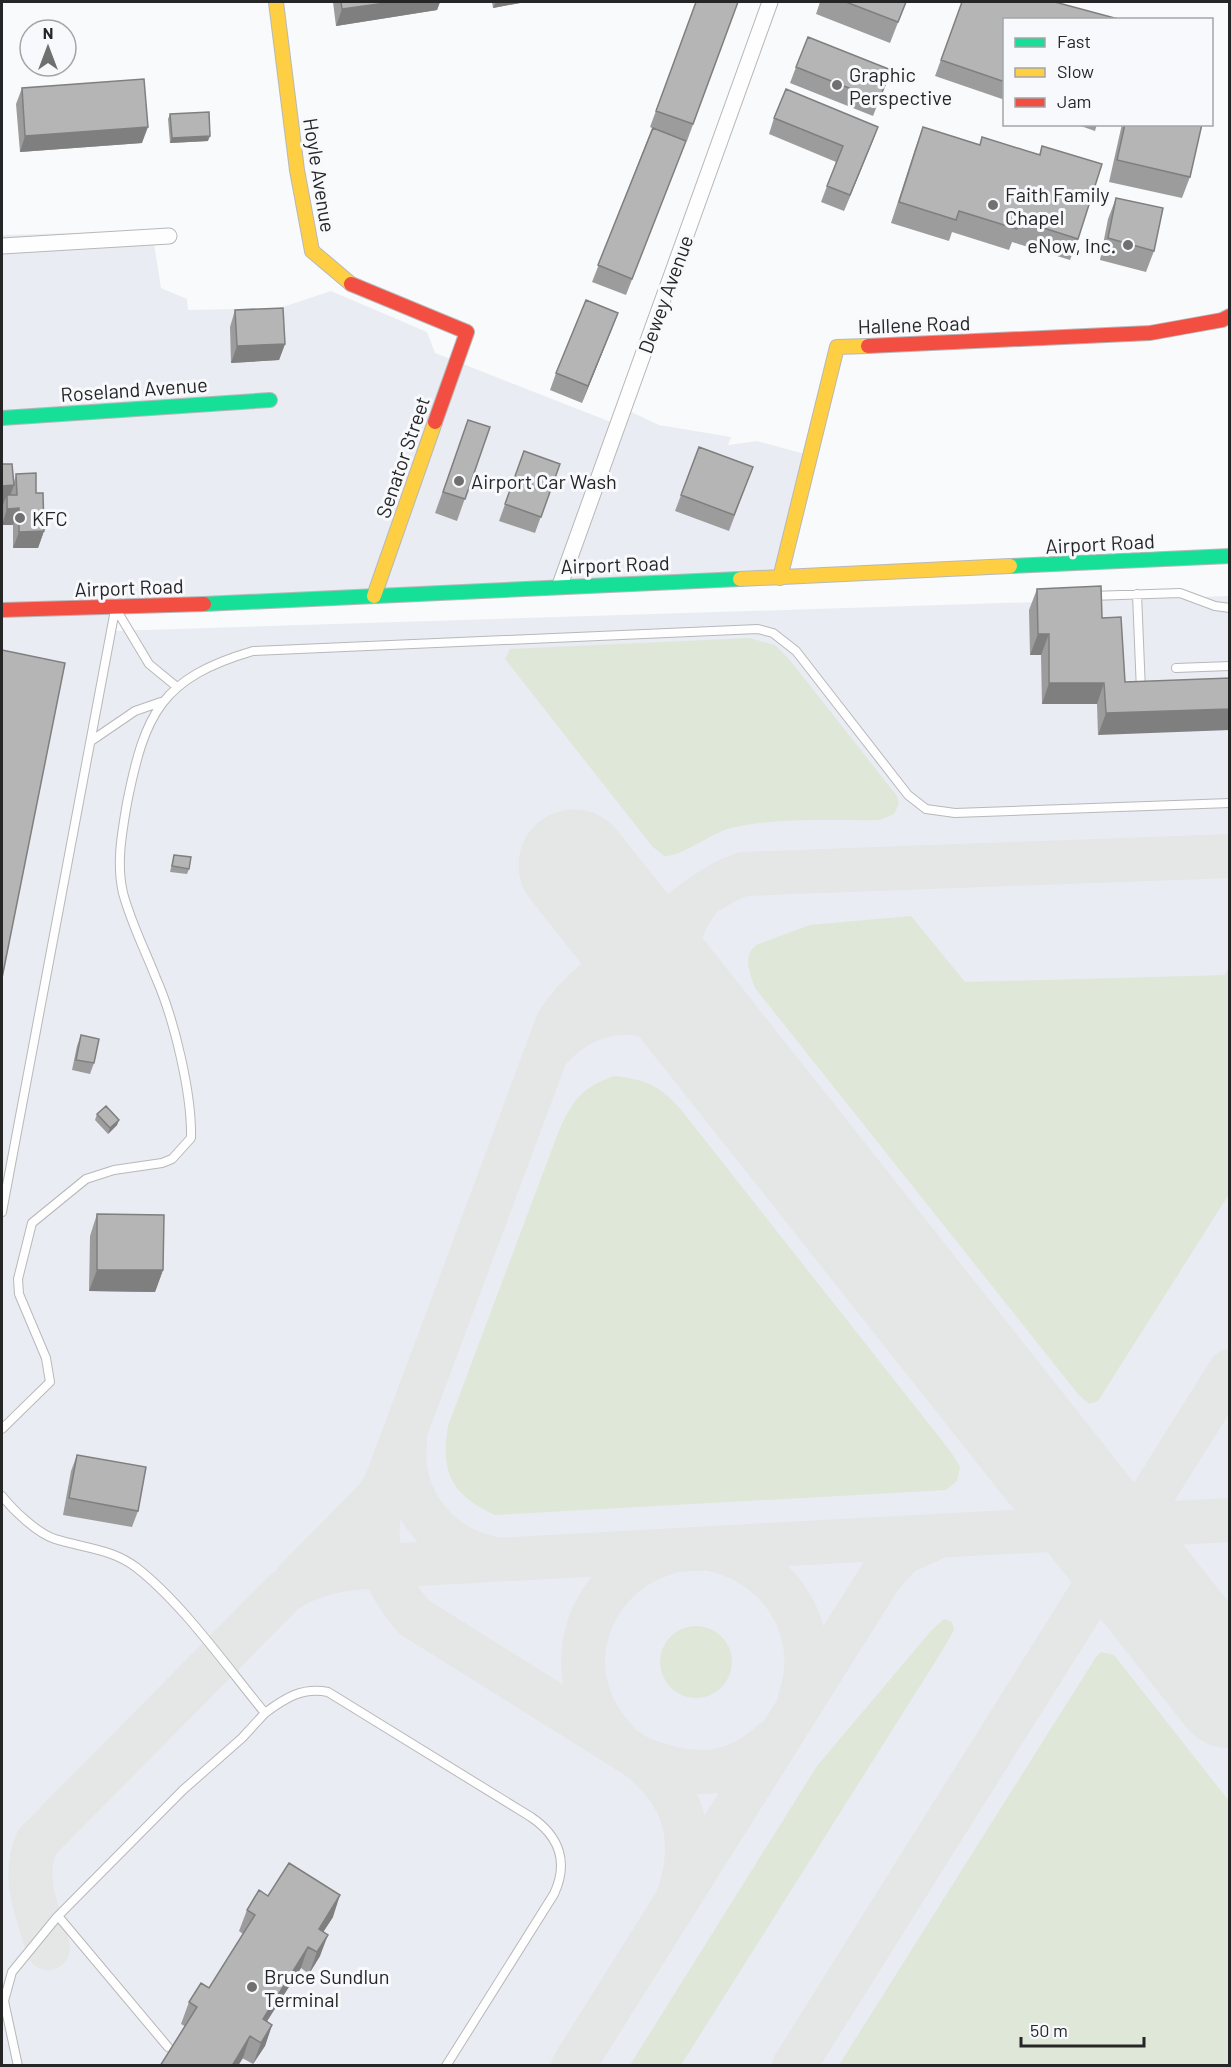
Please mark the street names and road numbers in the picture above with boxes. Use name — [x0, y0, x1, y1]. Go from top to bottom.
street label: Hoyle Avenue — [299, 116, 341, 234]
street label: Dewey Avenue — [633, 232, 697, 356]
street label: Hallene Road — [857, 310, 971, 338]
street label: Roseland Avenue — [60, 372, 208, 406]
street label: Senator Street — [370, 393, 434, 521]
street label: Airport Road — [1045, 528, 1155, 558]
street label: Airport Road — [560, 550, 670, 578]
street label: Airport Road — [74, 573, 184, 601]

